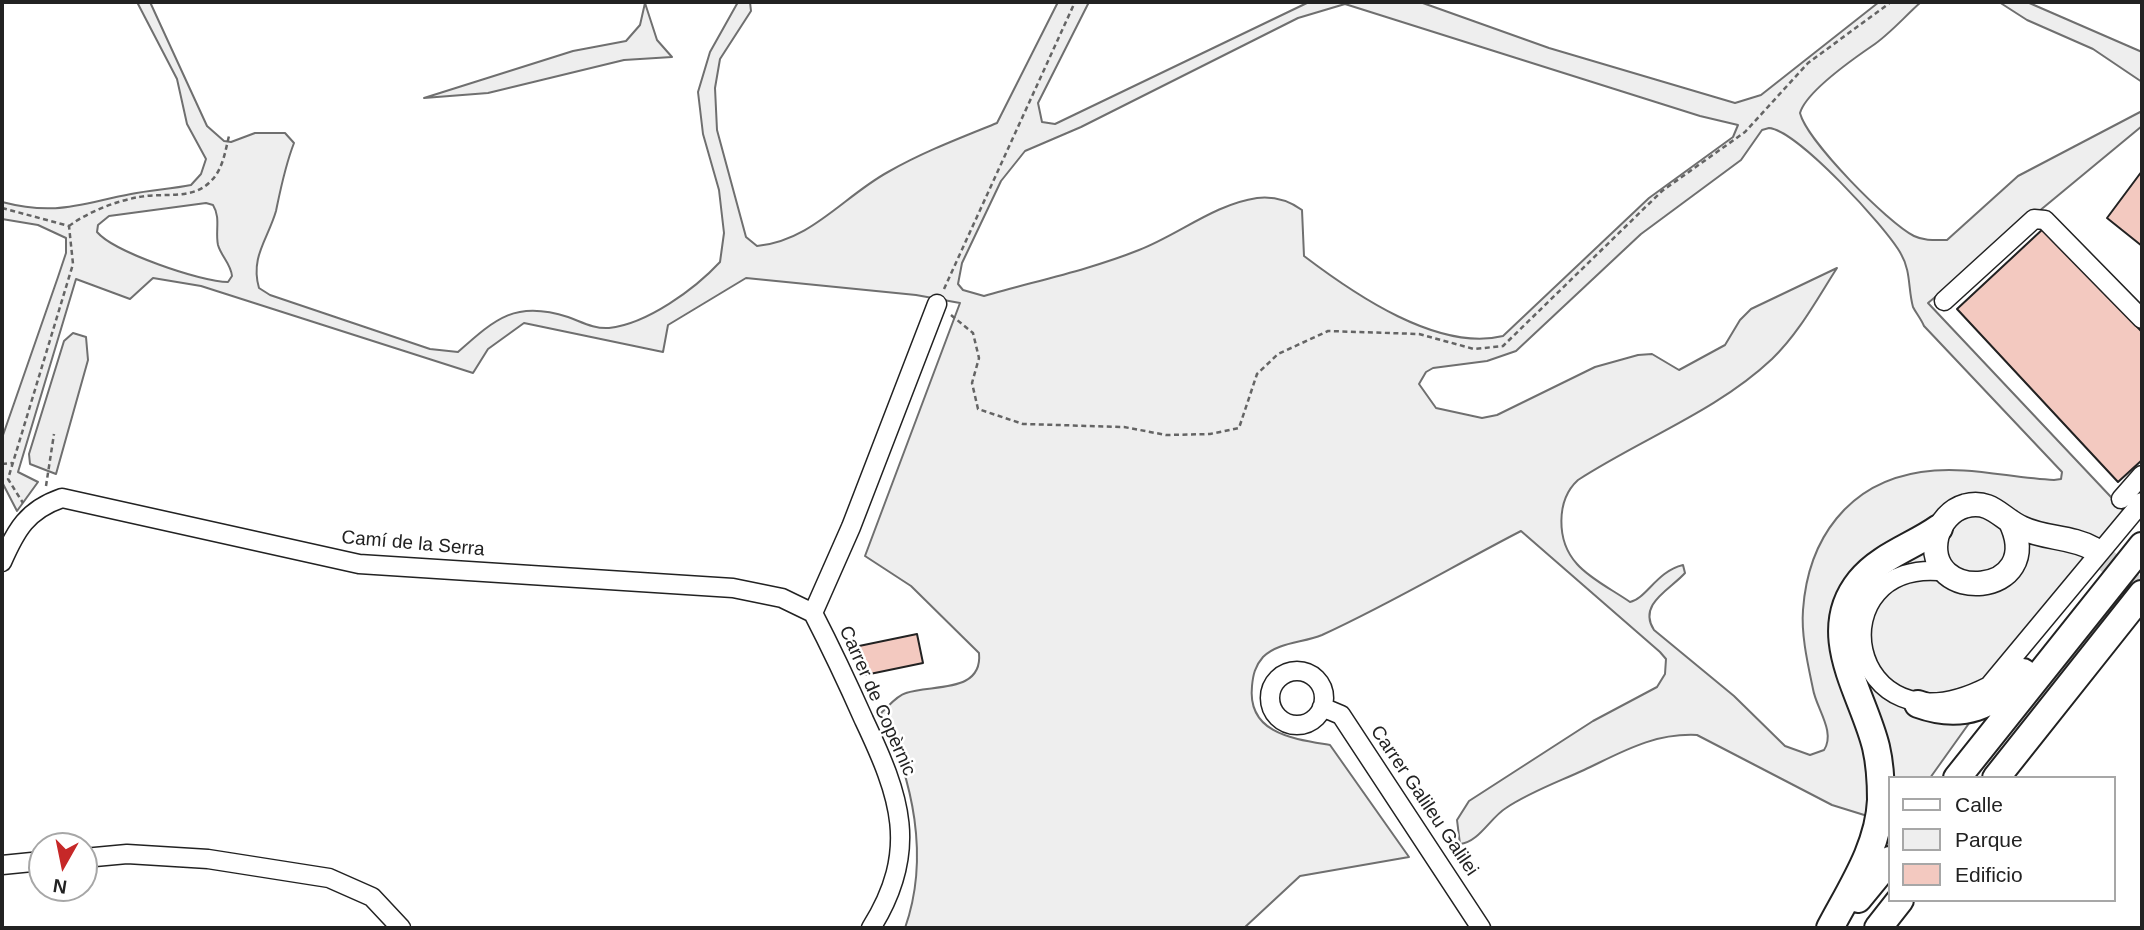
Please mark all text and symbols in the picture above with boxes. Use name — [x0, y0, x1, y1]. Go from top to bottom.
street label: Camí de la Serra — [340, 526, 486, 562]
street label: Carrer de Copèrnic — [834, 623, 920, 779]
street label: Carrer Galileu Galilei — [1365, 722, 1483, 880]
legend — [1888, 776, 2116, 902]
text: Calle — [1955, 793, 2003, 816]
text: Parque — [1955, 828, 2023, 851]
north arrow — [28, 832, 98, 902]
text: Edificio — [1955, 863, 2023, 886]
text: N — [52, 875, 68, 898]

